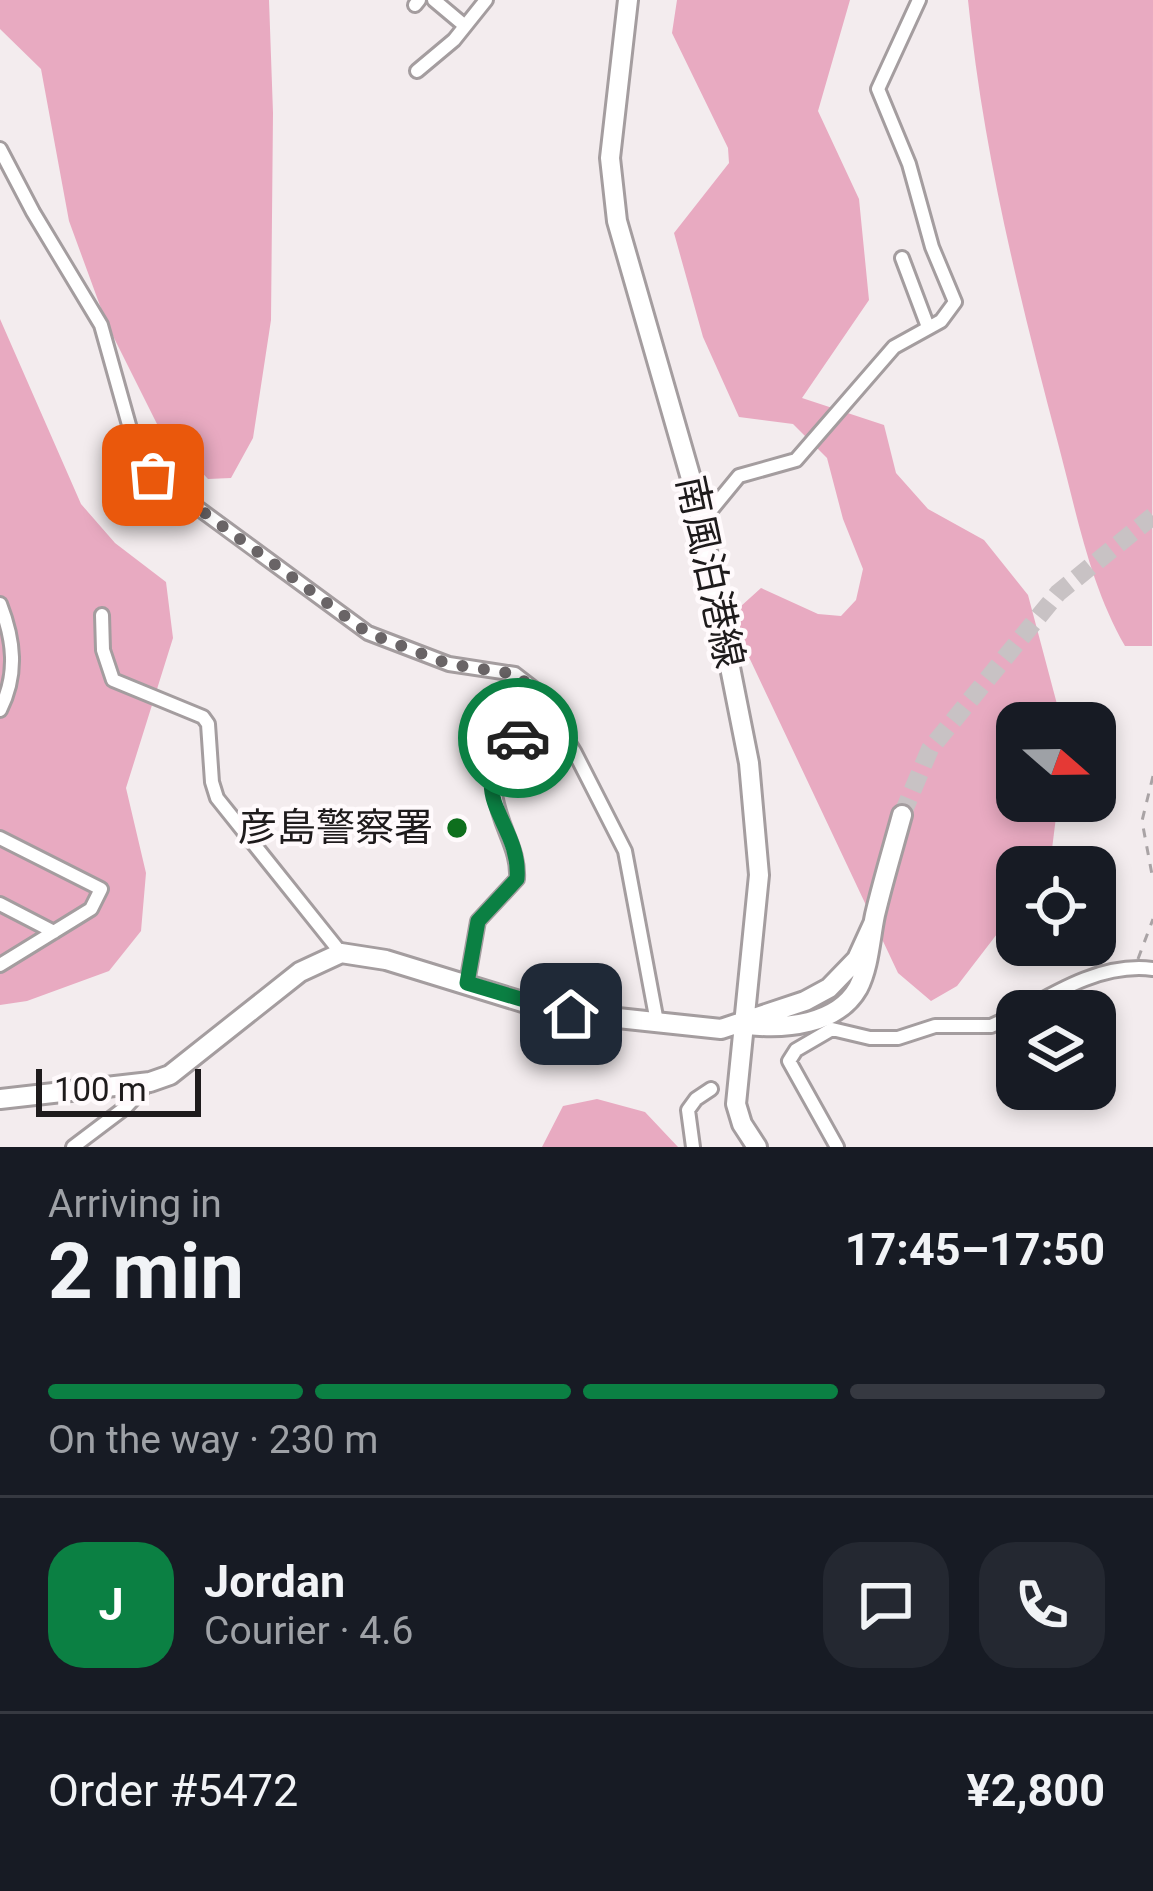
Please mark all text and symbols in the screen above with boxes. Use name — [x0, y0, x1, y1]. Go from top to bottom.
pin — [102, 424, 204, 526]
icon: bag — [120, 442, 186, 508]
street label: 南風泊港線 — [667, 472, 753, 672]
courier — [458, 678, 578, 798]
north arrow — [996, 702, 1116, 822]
map controls — [996, 702, 1116, 1110]
icon: car — [485, 705, 551, 771]
place label: 彦島警察署 — [238, 805, 433, 851]
marker: 彦島警察署 — [444, 815, 470, 841]
button: locate — [996, 846, 1116, 966]
pin — [520, 963, 622, 1065]
icon: home — [538, 981, 604, 1047]
button: layers — [996, 990, 1116, 1110]
scale bar — [36, 1063, 201, 1116]
text: 100 m — [54, 1070, 147, 1109]
text: Arriving in — [48, 1181, 222, 1227]
text: 17:45–17:50 — [845, 1223, 1105, 1276]
text: 2 min — [48, 1226, 244, 1317]
text: On the way · 230 m — [48, 1417, 379, 1463]
button: chat — [823, 1542, 949, 1668]
button: phone — [979, 1542, 1105, 1668]
text: Jordan — [204, 1555, 345, 1608]
text: J — [98, 1578, 124, 1631]
text: Courier · 4.6 — [204, 1608, 413, 1654]
text: Order #5472 — [48, 1764, 298, 1817]
text: ¥2,800 — [967, 1764, 1105, 1817]

